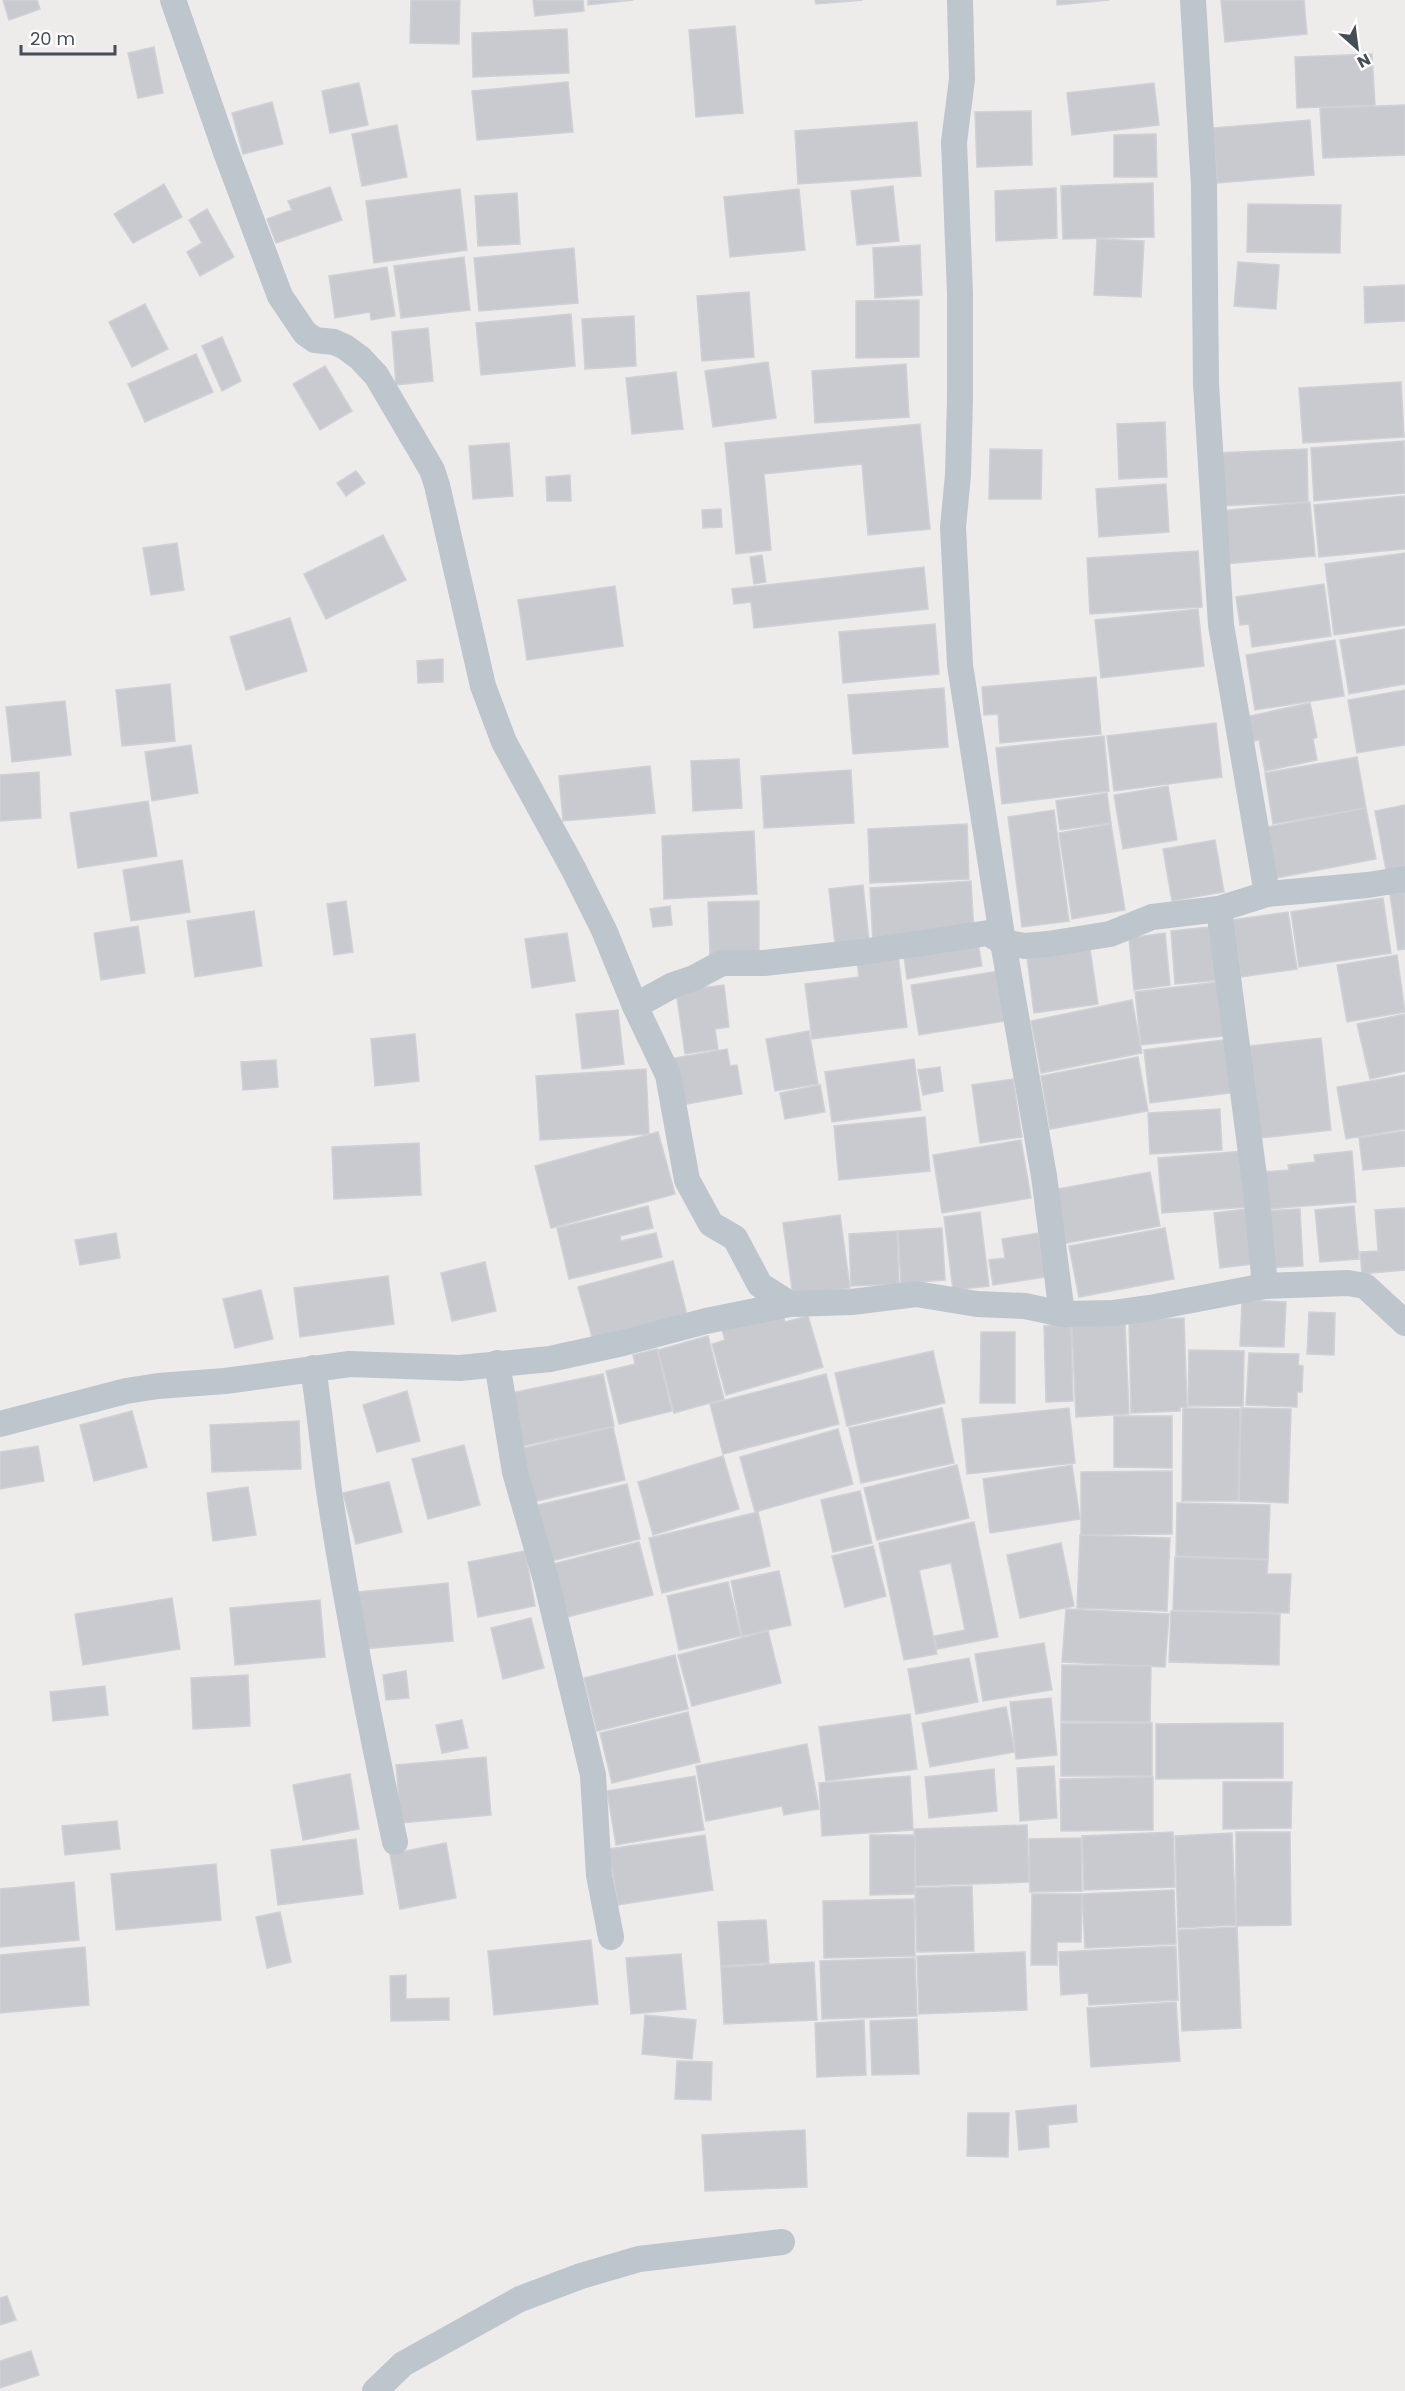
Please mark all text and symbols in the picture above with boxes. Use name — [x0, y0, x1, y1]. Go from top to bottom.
scale bar — [21, 18, 116, 56]
north arrow — [1327, 18, 1387, 78]
text: 20 m — [30, 26, 75, 51]
text: N — [1353, 48, 1375, 74]

